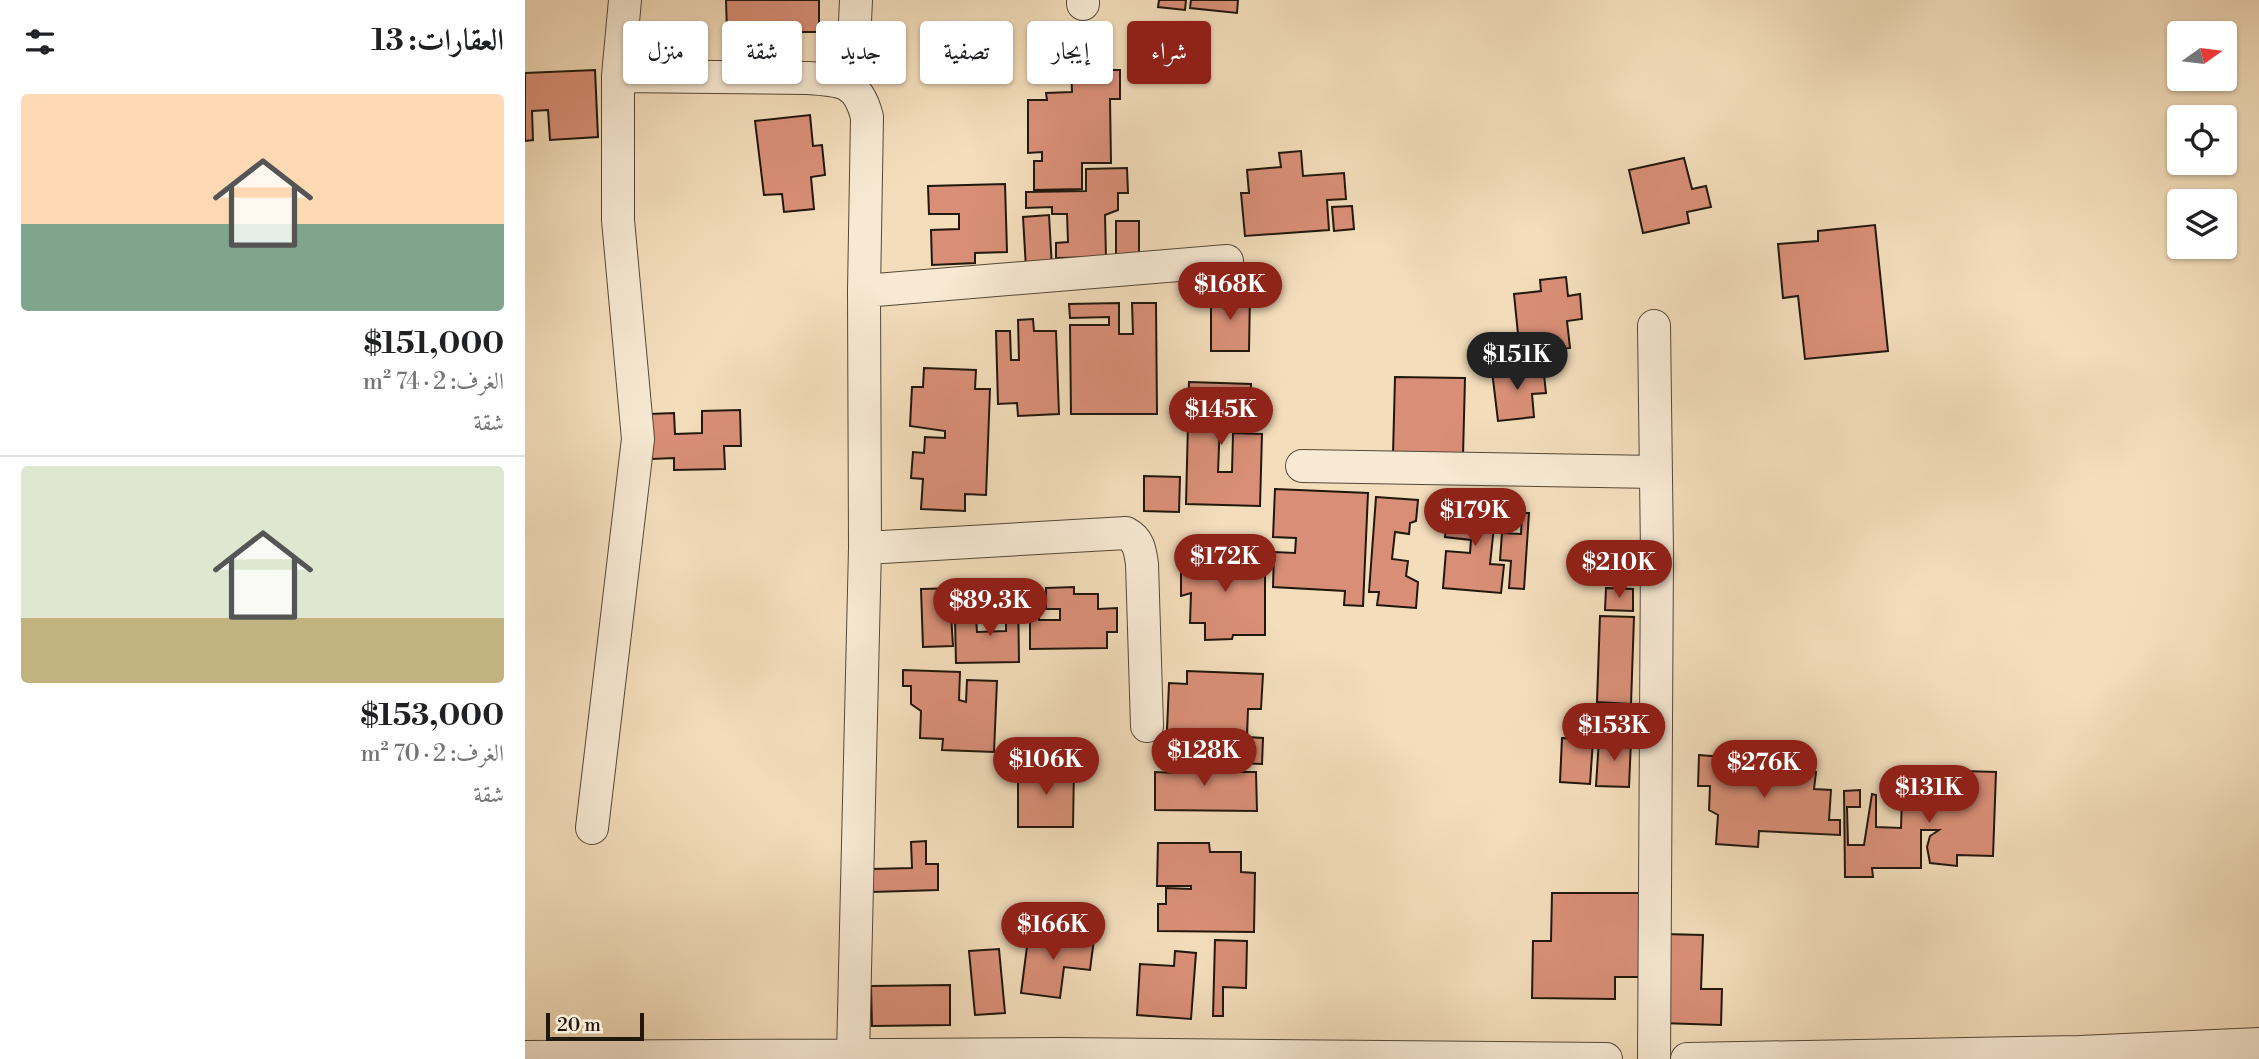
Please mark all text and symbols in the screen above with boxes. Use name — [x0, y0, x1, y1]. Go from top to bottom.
chip: منزل — [623, 21, 708, 84]
chip: شقة — [722, 21, 802, 84]
chip: جديد — [816, 21, 906, 84]
chip: تصفية — [920, 21, 1013, 84]
chip: إيجار — [1027, 21, 1113, 84]
chip: شراء — [1127, 21, 1211, 84]
north arrow — [2167, 21, 2237, 91]
map controls — [2167, 21, 2237, 259]
text: العقارات: 13 — [371, 22, 504, 60]
icon: filters — [21, 23, 59, 61]
button: locate — [2167, 105, 2237, 175]
icon: home — [200, 140, 326, 266]
button: layers — [2167, 189, 2237, 259]
pin: $168K — [1181, 262, 1279, 322]
text: $168K — [1194, 271, 1266, 299]
text: $151,000 — [364, 325, 504, 363]
pin: $151K — [1468, 332, 1566, 392]
text: $151K — [1483, 341, 1551, 369]
text: الغرف: 2 · 74 m² — [363, 368, 504, 396]
pin: $145K — [1172, 388, 1270, 447]
text: $145K — [1185, 396, 1257, 424]
text: شقة — [474, 409, 504, 437]
pin: $179K — [1426, 489, 1524, 548]
text: $179K — [1440, 497, 1510, 525]
icon: home — [200, 512, 326, 638]
pin: $172K — [1176, 534, 1274, 594]
pin: $210K — [1570, 540, 1668, 600]
text: $172K — [1190, 543, 1260, 571]
text: $210K — [1582, 549, 1656, 577]
pin: $89.3K — [933, 578, 1047, 638]
text: $89.3K — [949, 587, 1031, 615]
text: $153,000 — [360, 697, 504, 735]
pin: $153K — [1565, 704, 1663, 763]
text: $153K — [1578, 712, 1650, 740]
pin: $128K — [1155, 728, 1253, 788]
text: $128K — [1168, 737, 1240, 765]
pin: $106K — [997, 738, 1095, 797]
text: الغرف: 2 · 70 m² — [360, 740, 504, 768]
pin: $276K — [1715, 740, 1813, 800]
text: $106K — [1009, 746, 1083, 774]
text: $276K — [1727, 749, 1801, 777]
pin: $131K — [1880, 766, 1978, 825]
text: $131K — [1895, 774, 1963, 802]
text: شقة — [474, 781, 504, 809]
pin: $166K — [1004, 902, 1102, 962]
text: $166K — [1017, 911, 1089, 939]
scale bar — [546, 1010, 644, 1042]
text: 20 m — [557, 1013, 601, 1037]

